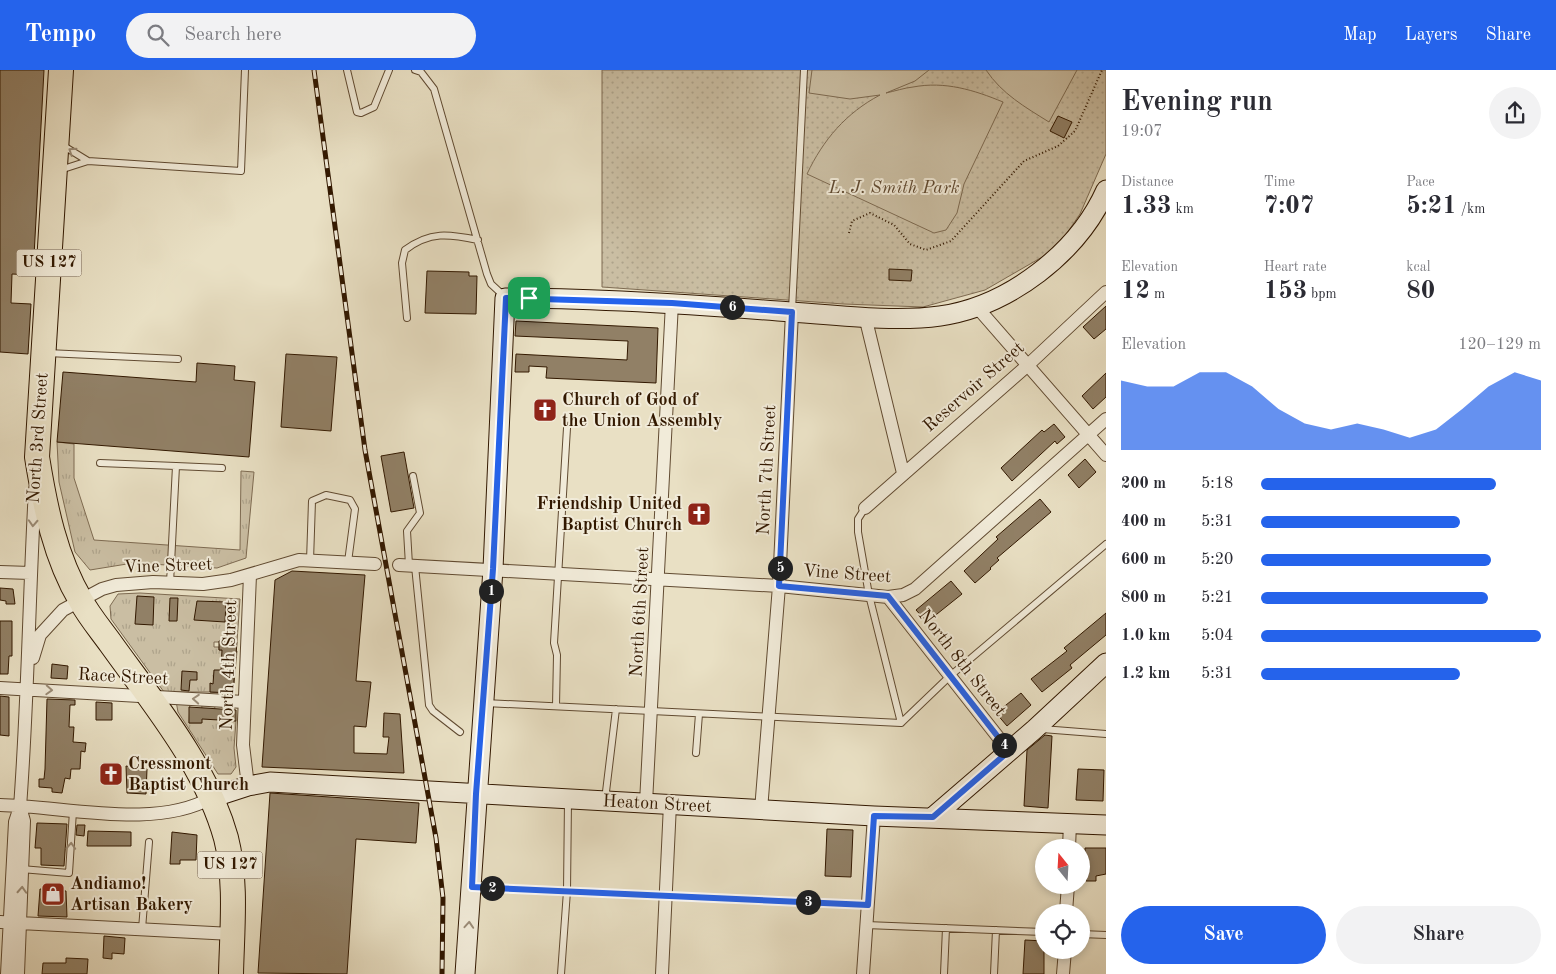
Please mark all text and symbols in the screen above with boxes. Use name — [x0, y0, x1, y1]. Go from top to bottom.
search box — [126, 13, 476, 58]
icon: search — [144, 21, 172, 49]
text: Tempo — [25, 23, 96, 47]
text: Search here — [184, 26, 282, 45]
text: Map — [1343, 26, 1377, 44]
text: Layers — [1405, 26, 1457, 44]
text: Share — [1485, 26, 1531, 44]
button: share — [1489, 87, 1541, 139]
text: Evening run — [1121, 89, 1273, 117]
text: 19:07 — [1121, 124, 1163, 140]
one-way arrow — [69, 148, 78, 158]
text: Distance — [1121, 175, 1174, 189]
text: Time — [1264, 175, 1295, 189]
text: Pace — [1406, 175, 1435, 189]
park label: L. J. Smith Park — [827, 179, 960, 197]
text: 1.33 — [1121, 194, 1172, 219]
text: 7:07 — [1264, 194, 1314, 219]
text: 5:21 — [1406, 194, 1457, 219]
text: km — [1172, 202, 1194, 216]
text: /km — [1457, 202, 1485, 216]
road number: US 127 — [17, 250, 82, 277]
text: Elevation — [1121, 260, 1178, 274]
text: Heart rate — [1264, 260, 1327, 274]
text: kcal — [1406, 260, 1430, 274]
pin — [508, 277, 550, 319]
text: 12 — [1121, 279, 1150, 304]
text: 153 — [1264, 279, 1307, 304]
text: 80 — [1406, 279, 1435, 304]
icon: arrive — [515, 284, 543, 312]
text: m — [1150, 287, 1165, 301]
text: bpm — [1307, 287, 1337, 301]
pin: 6 — [720, 294, 744, 320]
text: 6 — [728, 300, 737, 314]
text: Elevation — [1121, 337, 1186, 353]
text: 120–129 m — [1458, 337, 1541, 353]
street label: Reservoir Street — [920, 338, 1028, 436]
street label: North 3rd Street — [24, 372, 52, 504]
place label: Church of God of the Union Assembly — [562, 391, 722, 430]
church icon: Church of God of the Union Assembly — [532, 397, 558, 423]
street label: North 7th Street — [755, 404, 779, 536]
text: 200 m — [1121, 476, 1166, 492]
text: 5:18 — [1201, 476, 1233, 492]
place label: Friendship United Baptist Church — [536, 495, 682, 534]
church icon: Friendship United Baptist Church — [686, 501, 712, 527]
text: 400 m — [1121, 514, 1166, 530]
text: 5:31 — [1201, 514, 1233, 530]
one-way arrow — [28, 519, 39, 527]
street label: North 6th Street — [628, 546, 652, 678]
text: 600 m — [1121, 552, 1166, 568]
text: 5:20 — [1201, 552, 1233, 568]
street label: Vine Street — [123, 555, 213, 577]
pin: 5 — [768, 556, 792, 580]
text: 5 — [776, 561, 785, 575]
street label: Vine Street — [802, 562, 892, 586]
pin: 1 — [478, 578, 504, 604]
text: 1 — [487, 584, 496, 598]
text: 800 m — [1121, 590, 1166, 606]
text: 5:21 — [1201, 590, 1233, 606]
street label: North 4th Street — [218, 599, 240, 731]
street label: North 8th Street — [915, 606, 1009, 720]
text: 1.0 km — [1121, 628, 1170, 644]
text: 5:04 — [1201, 628, 1233, 644]
street label: Race Street — [77, 666, 169, 688]
text: 1.2 km — [1121, 666, 1170, 682]
text: 5:31 — [1201, 666, 1233, 682]
one-way arrow — [45, 685, 53, 696]
one-way arrow — [192, 693, 200, 704]
pin: 4 — [992, 732, 1016, 758]
text: 4 — [1000, 738, 1009, 752]
place label: Cressmont Baptist Church — [128, 755, 249, 794]
church icon: Cressmont Baptist Church — [98, 761, 124, 787]
street label: Heaton Street — [602, 792, 712, 816]
north arrow — [1035, 839, 1090, 894]
map controls — [1035, 839, 1090, 959]
one-way arrow — [65, 842, 76, 850]
road number: US 127 — [198, 852, 262, 878]
place label: Andiamo! Artisan Bakery — [70, 875, 193, 914]
pin: 2 — [480, 876, 504, 900]
shop icon: Andiamo! Artisan Bakery — [40, 881, 66, 907]
text: 2 — [488, 881, 497, 895]
one-way arrow — [16, 886, 27, 894]
pin: 3 — [796, 890, 820, 914]
text: 3 — [804, 895, 813, 909]
button: locate — [1035, 904, 1090, 959]
button: Save — [1121, 906, 1326, 964]
button: Share — [1336, 906, 1541, 964]
one-way arrow — [463, 921, 474, 929]

